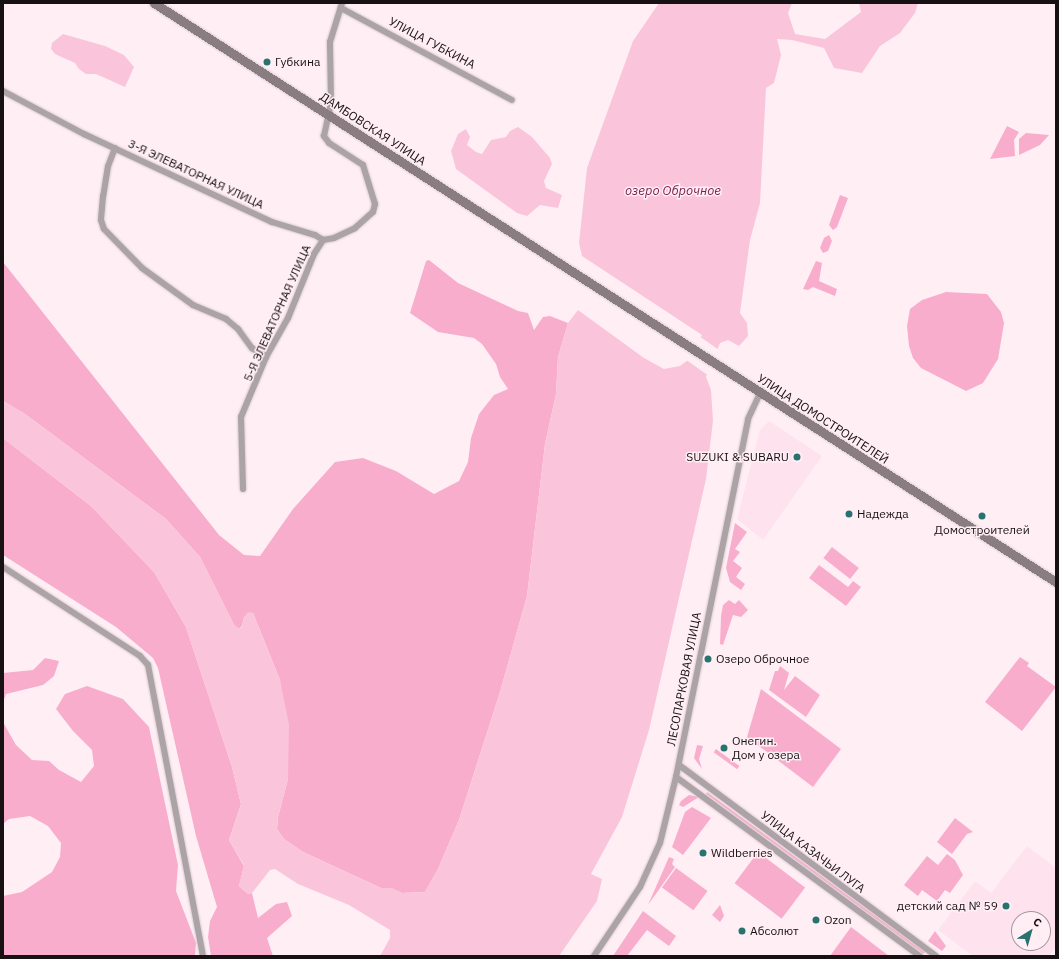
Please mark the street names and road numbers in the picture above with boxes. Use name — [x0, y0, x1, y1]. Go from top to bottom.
street label: УЛИЦА ГУБКИНА — [386, 14, 478, 72]
street label: ДАМБОВСКАЯ УЛИЦА — [317, 89, 429, 169]
street label: 3-Я ЭЛЕВАТОРНАЯ УЛИЦА — [126, 136, 266, 212]
street label: 5-Я ЭЛЕВАТОРНАЯ УЛИЦА — [240, 242, 314, 384]
street label: УЛИЦА ДОМОСТРОИТЕЛЕЙ — [755, 371, 891, 467]
street label: ЛЕСОПАРКОВАЯ УЛИЦА — [664, 611, 704, 747]
street label: УЛИЦА КАЗАЧЬИ ЛУГА — [758, 808, 868, 896]

